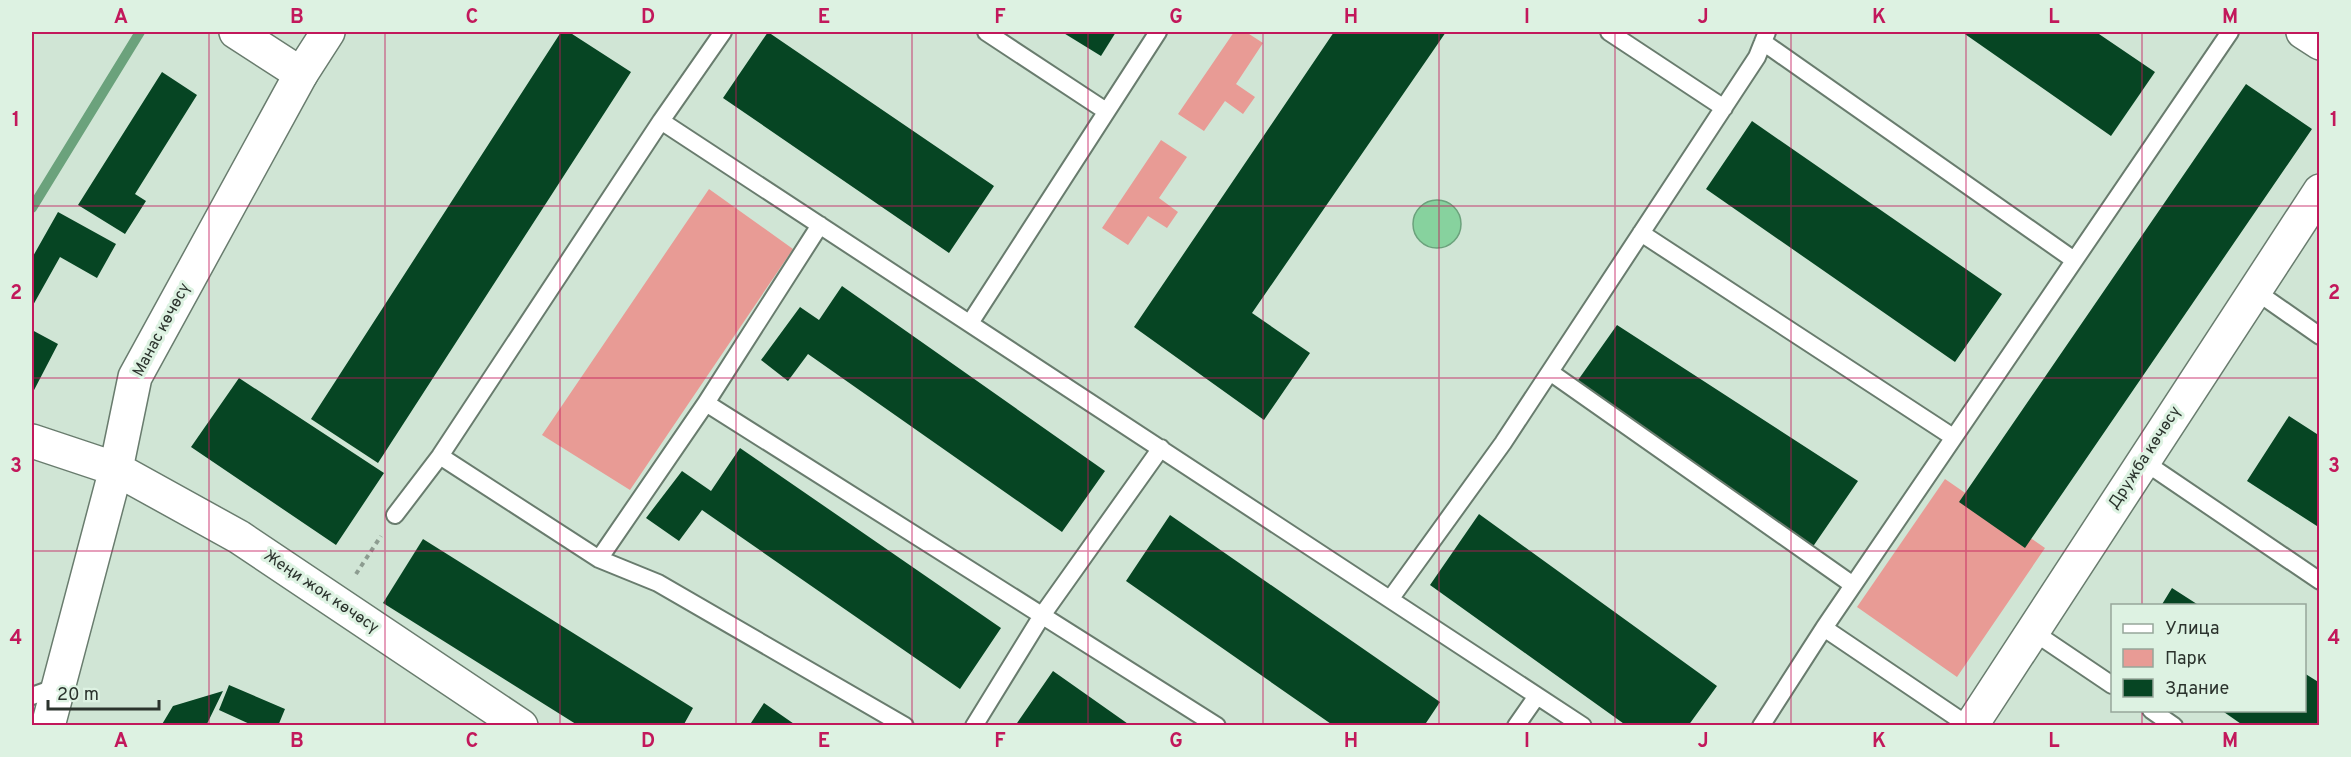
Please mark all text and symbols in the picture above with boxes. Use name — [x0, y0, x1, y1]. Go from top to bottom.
text: A — [114, 5, 128, 31]
text: B — [290, 5, 304, 31]
text: C — [466, 5, 478, 31]
text: D — [641, 5, 655, 31]
text: E — [818, 5, 830, 31]
text: F — [994, 5, 1006, 31]
text: G — [1169, 5, 1183, 31]
text: H — [1344, 5, 1358, 31]
text: I — [1524, 5, 1530, 31]
text: J — [1697, 5, 1709, 31]
text: K — [1872, 5, 1886, 31]
text: L — [2048, 5, 2060, 31]
text: M — [2222, 5, 2238, 31]
text: 1 — [12, 108, 20, 134]
text: 1 — [2330, 108, 2338, 134]
street label: Манас көчөсү — [129, 280, 195, 380]
text: 2 — [10, 281, 22, 307]
text: 2 — [2328, 281, 2340, 307]
street label: Дружба көчөсү — [2104, 403, 2186, 513]
text: 3 — [10, 454, 22, 480]
text: 3 — [2328, 454, 2340, 480]
street label: Жеңи жок көчөсү — [260, 546, 382, 638]
legend — [2111, 604, 2306, 712]
text: Улица — [2165, 618, 2219, 641]
text: 4 — [10, 626, 22, 652]
text: 4 — [2328, 626, 2340, 652]
text: Парк — [2165, 648, 2207, 671]
scale bar — [48, 673, 159, 711]
text: Здание — [2165, 678, 2229, 701]
text: 20 m — [57, 684, 99, 707]
text: A — [114, 729, 128, 755]
text: B — [290, 729, 304, 755]
text: C — [466, 729, 478, 755]
text: D — [641, 729, 655, 755]
text: E — [818, 729, 830, 755]
text: F — [994, 729, 1006, 755]
text: G — [1169, 729, 1183, 755]
text: H — [1344, 729, 1358, 755]
text: I — [1524, 729, 1530, 755]
text: J — [1697, 729, 1709, 755]
text: K — [1872, 729, 1886, 755]
text: L — [2048, 729, 2060, 755]
text: M — [2222, 729, 2238, 755]

